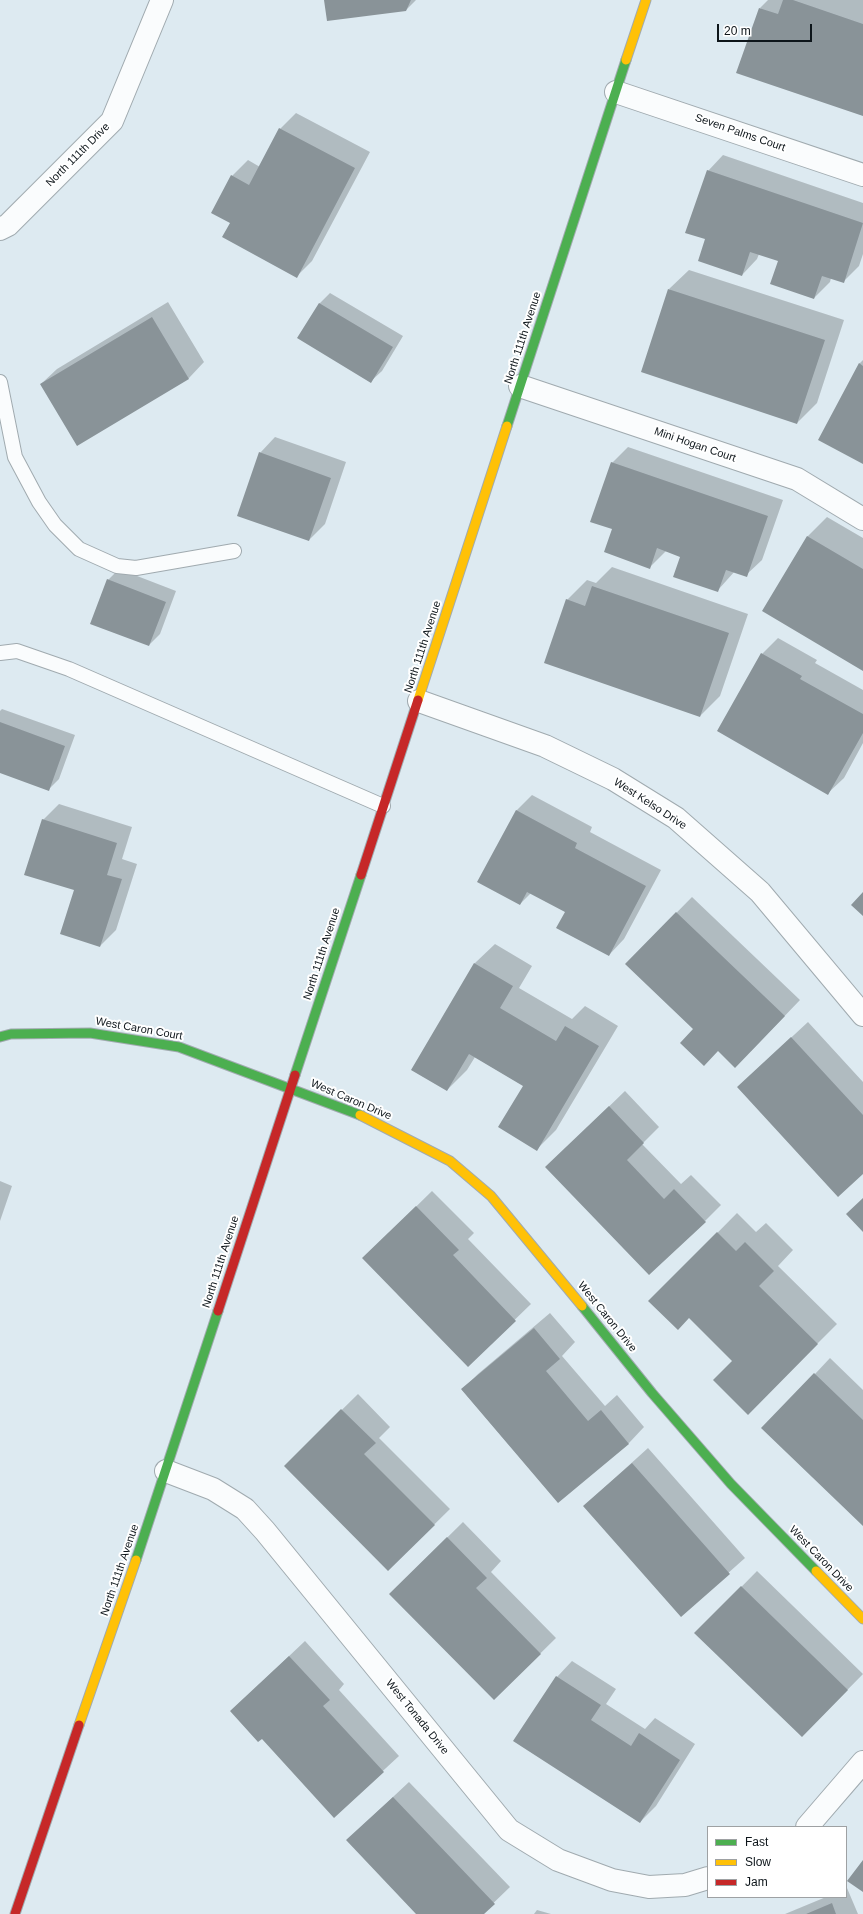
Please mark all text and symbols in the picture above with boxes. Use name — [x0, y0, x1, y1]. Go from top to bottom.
scale bar — [719, 16, 814, 42]
text: 20 m — [724, 24, 751, 38]
street label: Seven Palms Court — [693, 111, 787, 155]
street label: North 111th Drive — [43, 120, 113, 190]
street label: North 111th Avenue — [502, 290, 544, 386]
street label: Mini Hogan Court — [652, 425, 738, 465]
street label: North 111th Avenue — [402, 599, 444, 695]
street label: West Kelso Drive — [611, 776, 689, 832]
street label: North 111th Avenue — [301, 906, 343, 1002]
street label: West Caron Court — [95, 1015, 183, 1043]
street label: West Caron Drive — [309, 1077, 393, 1123]
street label: North 111th Avenue — [200, 1214, 242, 1310]
street label: West Caron Drive — [575, 1279, 639, 1355]
street label: North 111th Avenue — [98, 1522, 142, 1618]
street label: West Caron Drive — [786, 1523, 856, 1595]
street label: West Tonada Drive — [383, 1677, 451, 1757]
legend — [707, 1826, 847, 1898]
text: Fast — [745, 1835, 768, 1849]
text: Slow — [745, 1855, 771, 1869]
text: Jam — [745, 1875, 768, 1889]

